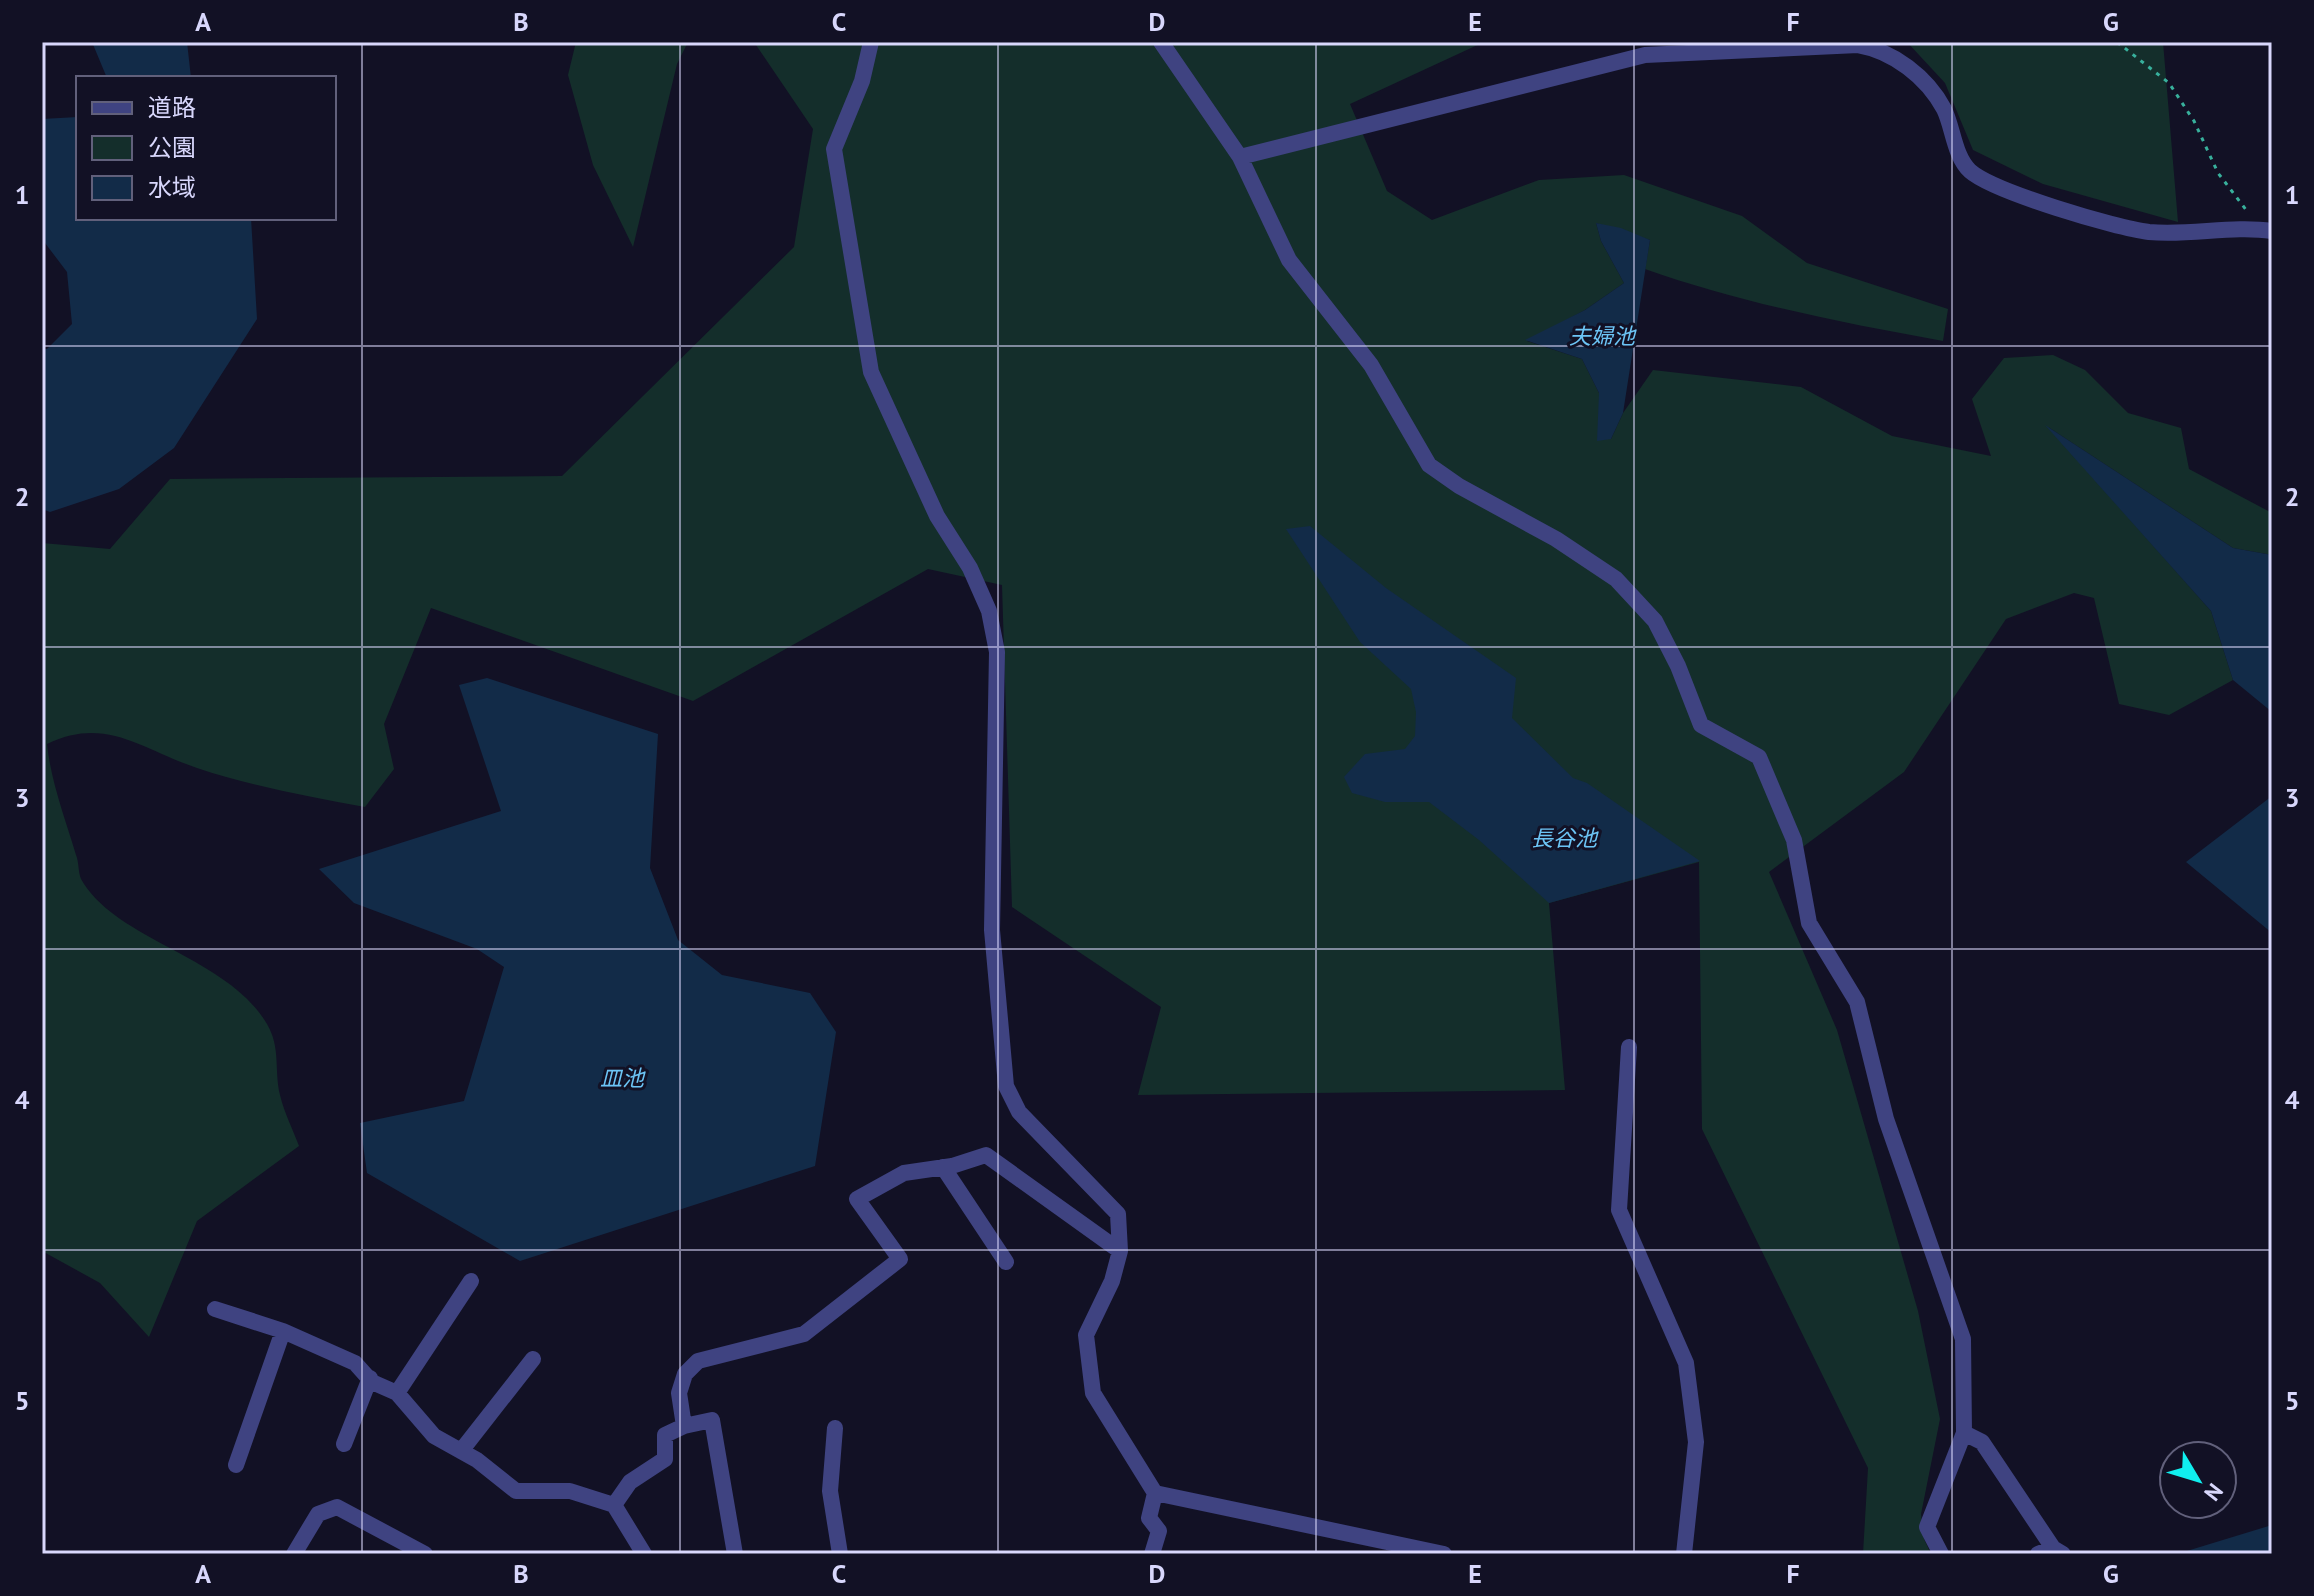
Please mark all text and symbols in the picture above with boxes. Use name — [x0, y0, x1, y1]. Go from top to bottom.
text: A — [195, 5, 211, 38]
text: B — [513, 5, 529, 38]
text: C — [832, 5, 846, 38]
text: D — [1149, 5, 1165, 38]
text: E — [1468, 5, 1482, 38]
text: F — [1786, 5, 1800, 38]
text: G — [2103, 5, 2119, 38]
legend — [76, 76, 336, 220]
text: 道路 — [148, 92, 196, 123]
text: 公園 — [148, 132, 196, 163]
text: 水域 — [148, 172, 196, 203]
text: 1 — [15, 178, 29, 211]
text: 1 — [2285, 178, 2299, 211]
water label: 夫婦池 — [1569, 322, 1637, 350]
text: 2 — [15, 480, 29, 513]
text: 2 — [2285, 480, 2299, 513]
text: 3 — [15, 781, 29, 814]
text: 3 — [2285, 781, 2299, 814]
water label: 長谷池 — [1531, 824, 1599, 852]
water label: 皿池 — [600, 1064, 646, 1092]
text: 4 — [15, 1083, 30, 1116]
text: 4 — [2285, 1083, 2300, 1116]
text: 5 — [15, 1384, 29, 1417]
text: 5 — [2285, 1384, 2299, 1417]
north arrow — [2158, 1440, 2238, 1520]
text: N — [2198, 1478, 2229, 1507]
text: A — [195, 1557, 211, 1590]
text: B — [513, 1557, 529, 1590]
text: C — [832, 1557, 846, 1590]
text: D — [1149, 1557, 1165, 1590]
text: E — [1468, 1557, 1482, 1590]
text: F — [1786, 1557, 1800, 1590]
text: G — [2103, 1557, 2119, 1590]

